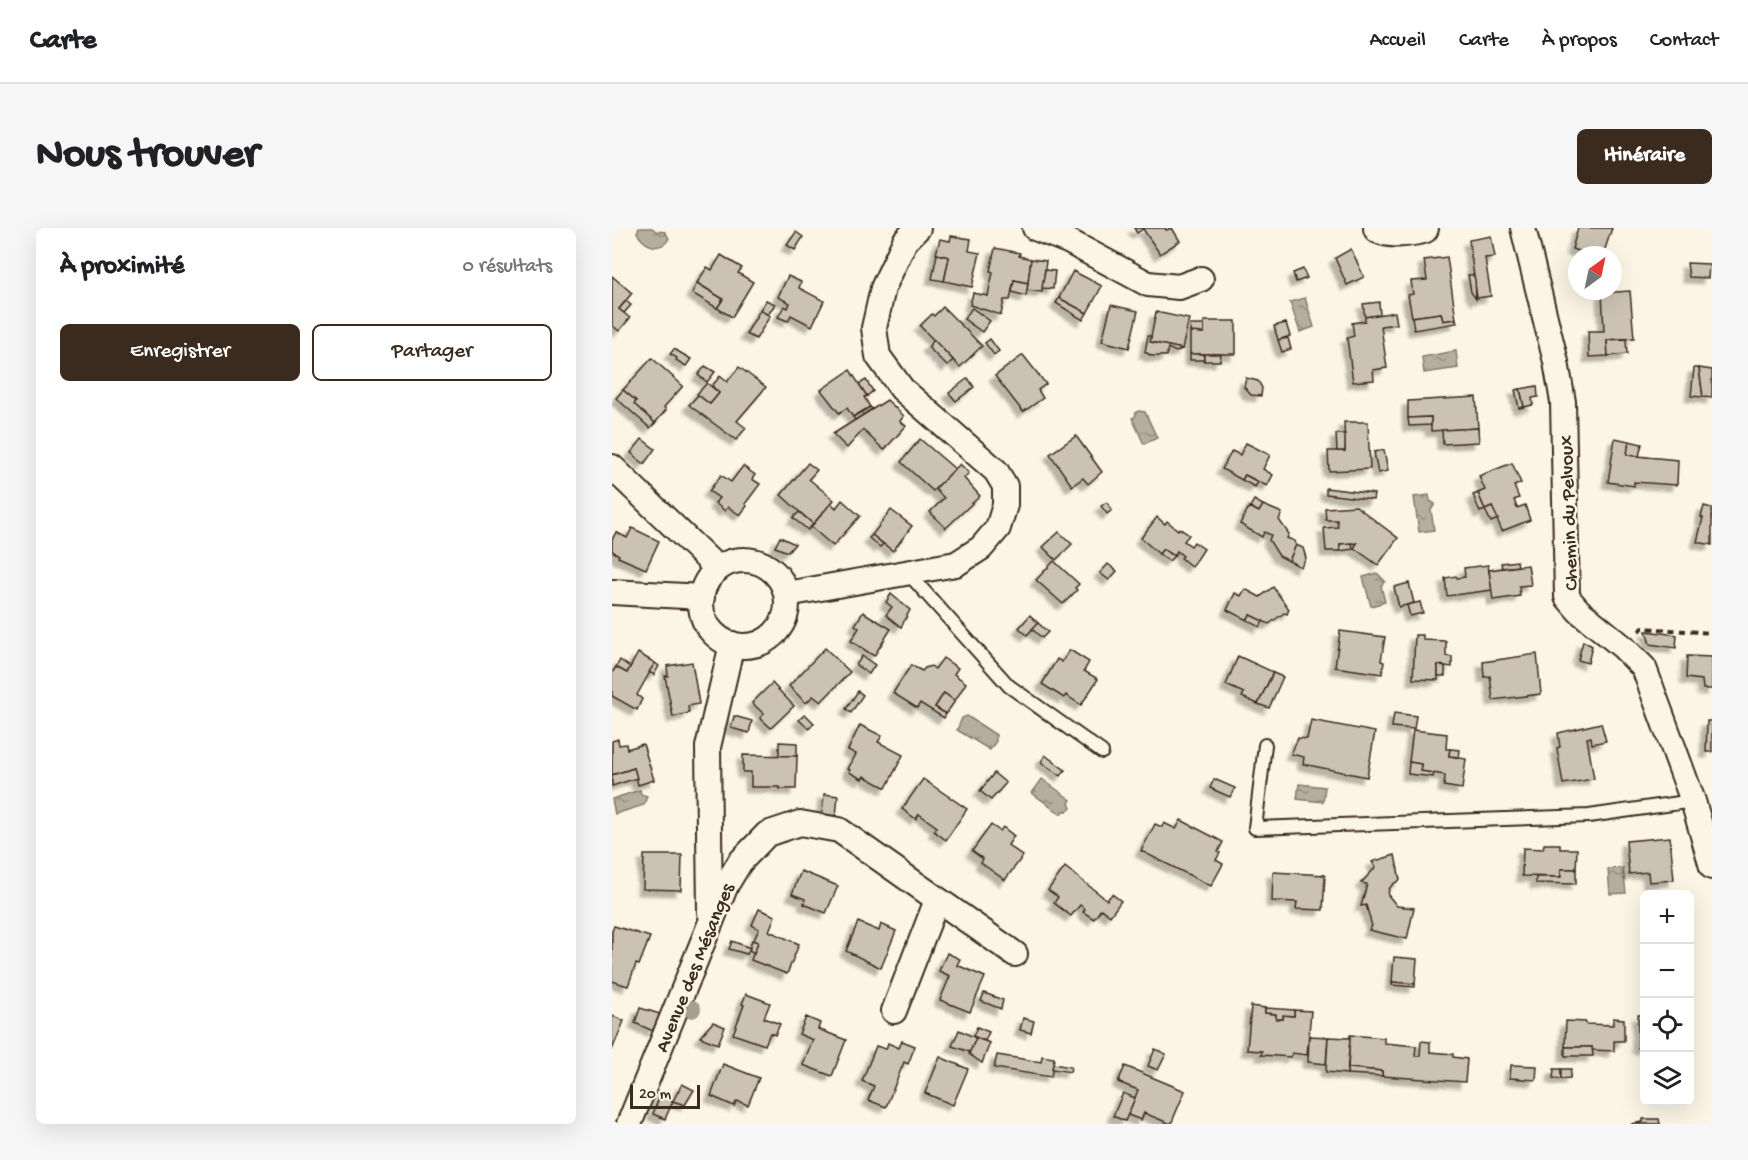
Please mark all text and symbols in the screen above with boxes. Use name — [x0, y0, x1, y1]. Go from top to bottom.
text: Carte — [30, 25, 97, 58]
text: Accueil — [1369, 29, 1426, 54]
text: Carte — [1459, 29, 1509, 54]
text: À propos — [1542, 29, 1617, 54]
text: Contact — [1650, 29, 1718, 54]
button: Itinéraire — [1577, 129, 1712, 184]
text: Nous trouver — [36, 132, 259, 181]
north arrow — [1568, 246, 1622, 300]
text: À proximité — [60, 252, 184, 283]
text: 0 résultats — [463, 256, 552, 279]
button: Enregistrer — [60, 324, 300, 381]
button: Partager — [312, 324, 552, 381]
street label: Chemin du Pelvoux — [1556, 434, 1585, 591]
street label: Avenue des Mésanges — [652, 880, 741, 1056]
map controls — [1640, 890, 1694, 1106]
button: + — [1640, 890, 1694, 944]
button: − — [1640, 944, 1694, 998]
button: locate — [1640, 998, 1694, 1052]
button: layers — [1640, 1052, 1694, 1106]
scale bar — [630, 1082, 700, 1110]
text: 20 m — [639, 1086, 671, 1105]

